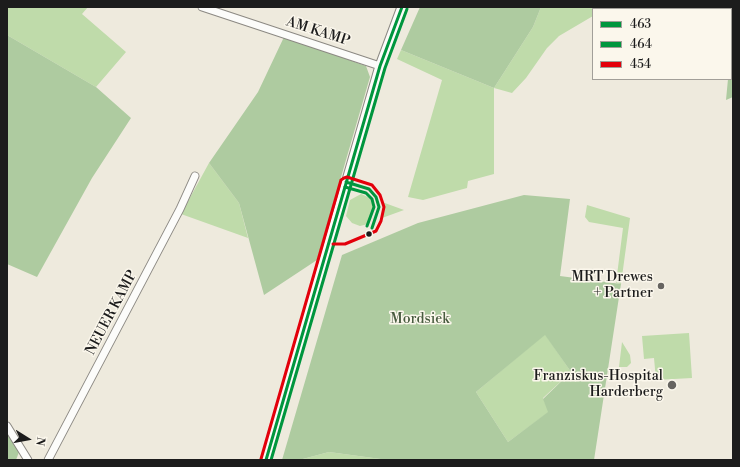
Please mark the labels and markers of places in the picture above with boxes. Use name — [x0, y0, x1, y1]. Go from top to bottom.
unlabelled marker — [364, 229, 374, 239]
place label: MRT Drewes + Partner — [572, 270, 653, 302]
marker: MRT Drewes + Partner — [656, 281, 666, 291]
place label: Franziskus-Hospital Harderberg — [534, 369, 663, 402]
marker: Franziskus-Hospital Harderberg — [666, 379, 678, 391]

